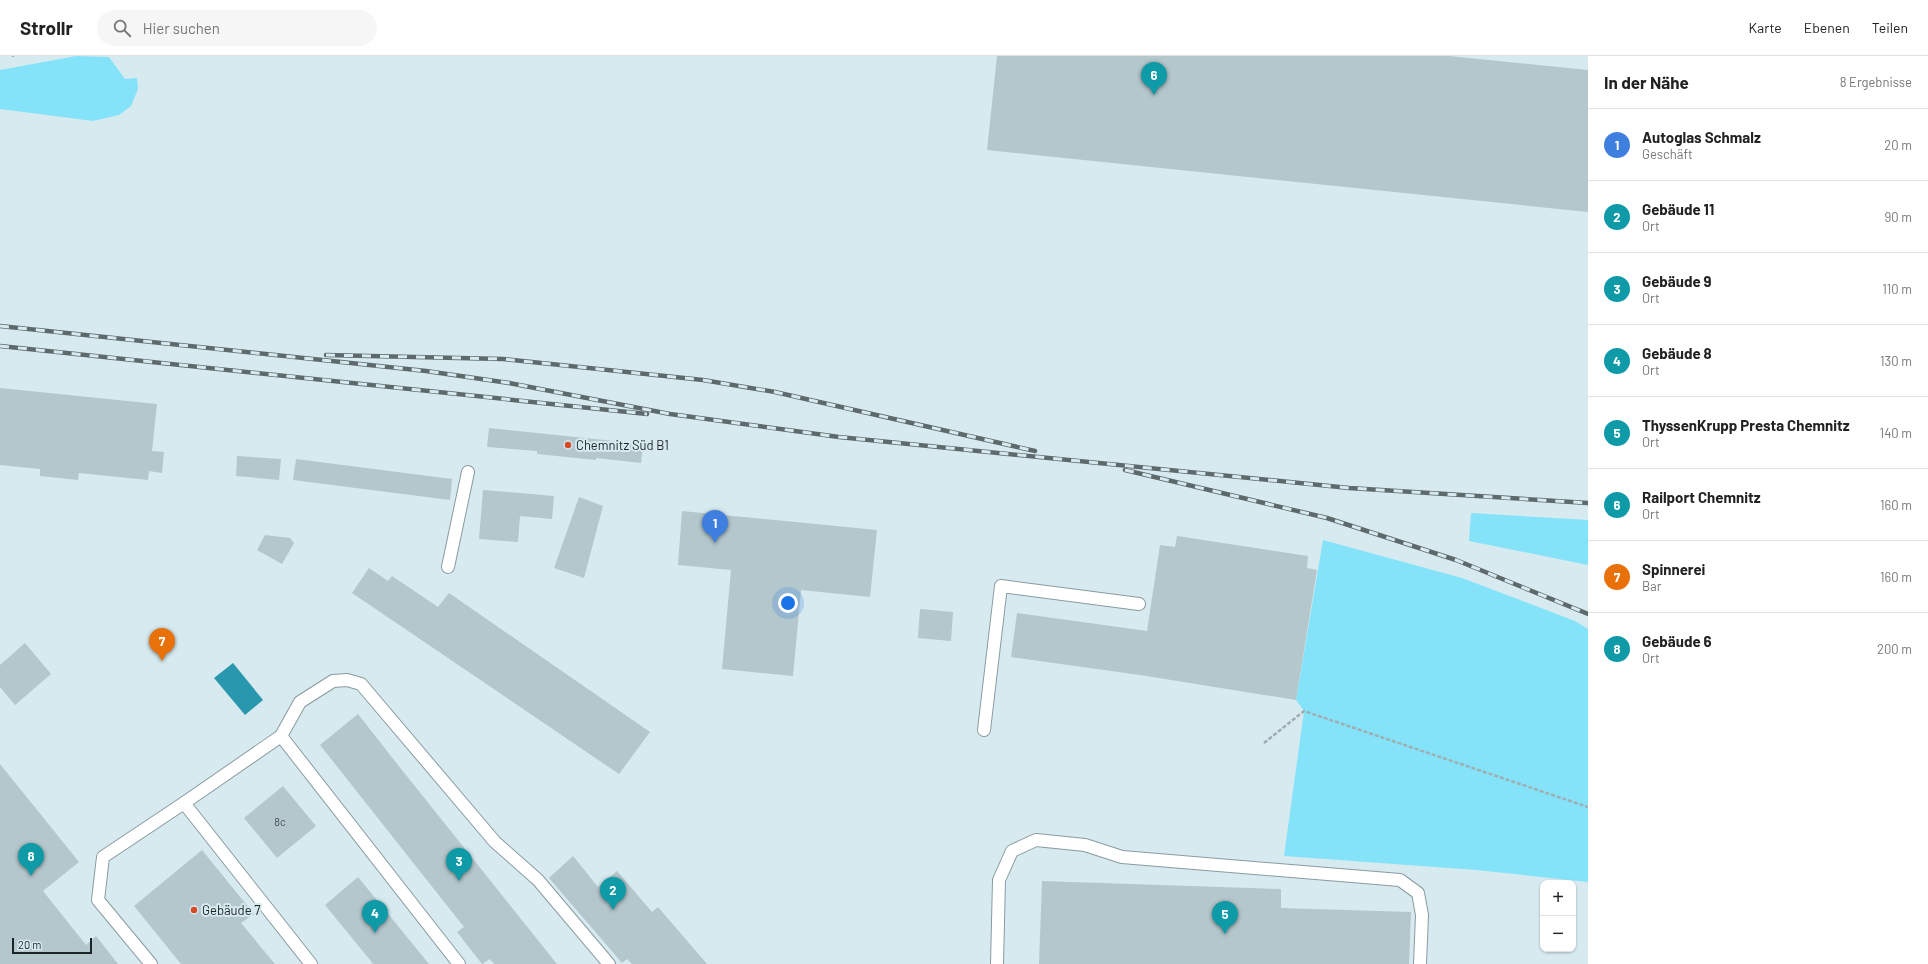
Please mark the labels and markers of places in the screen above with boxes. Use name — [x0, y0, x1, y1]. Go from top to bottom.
pin: 6 — [1141, 62, 1167, 95]
place label: Chemnitz Süd B1 — [576, 437, 669, 453]
marker: Chemnitz Süd B1 — [563, 440, 573, 450]
pin: 1 — [702, 510, 728, 543]
pin: 7 — [149, 628, 175, 661]
pin: 8 — [18, 843, 44, 876]
pin: 3 — [446, 848, 472, 881]
pin: 2 — [600, 877, 626, 910]
pin: 4 — [362, 900, 388, 933]
pin: 5 — [1212, 901, 1238, 934]
place label: Gebäude 7 — [202, 902, 260, 918]
marker: Gebäude 7 — [189, 905, 199, 915]

